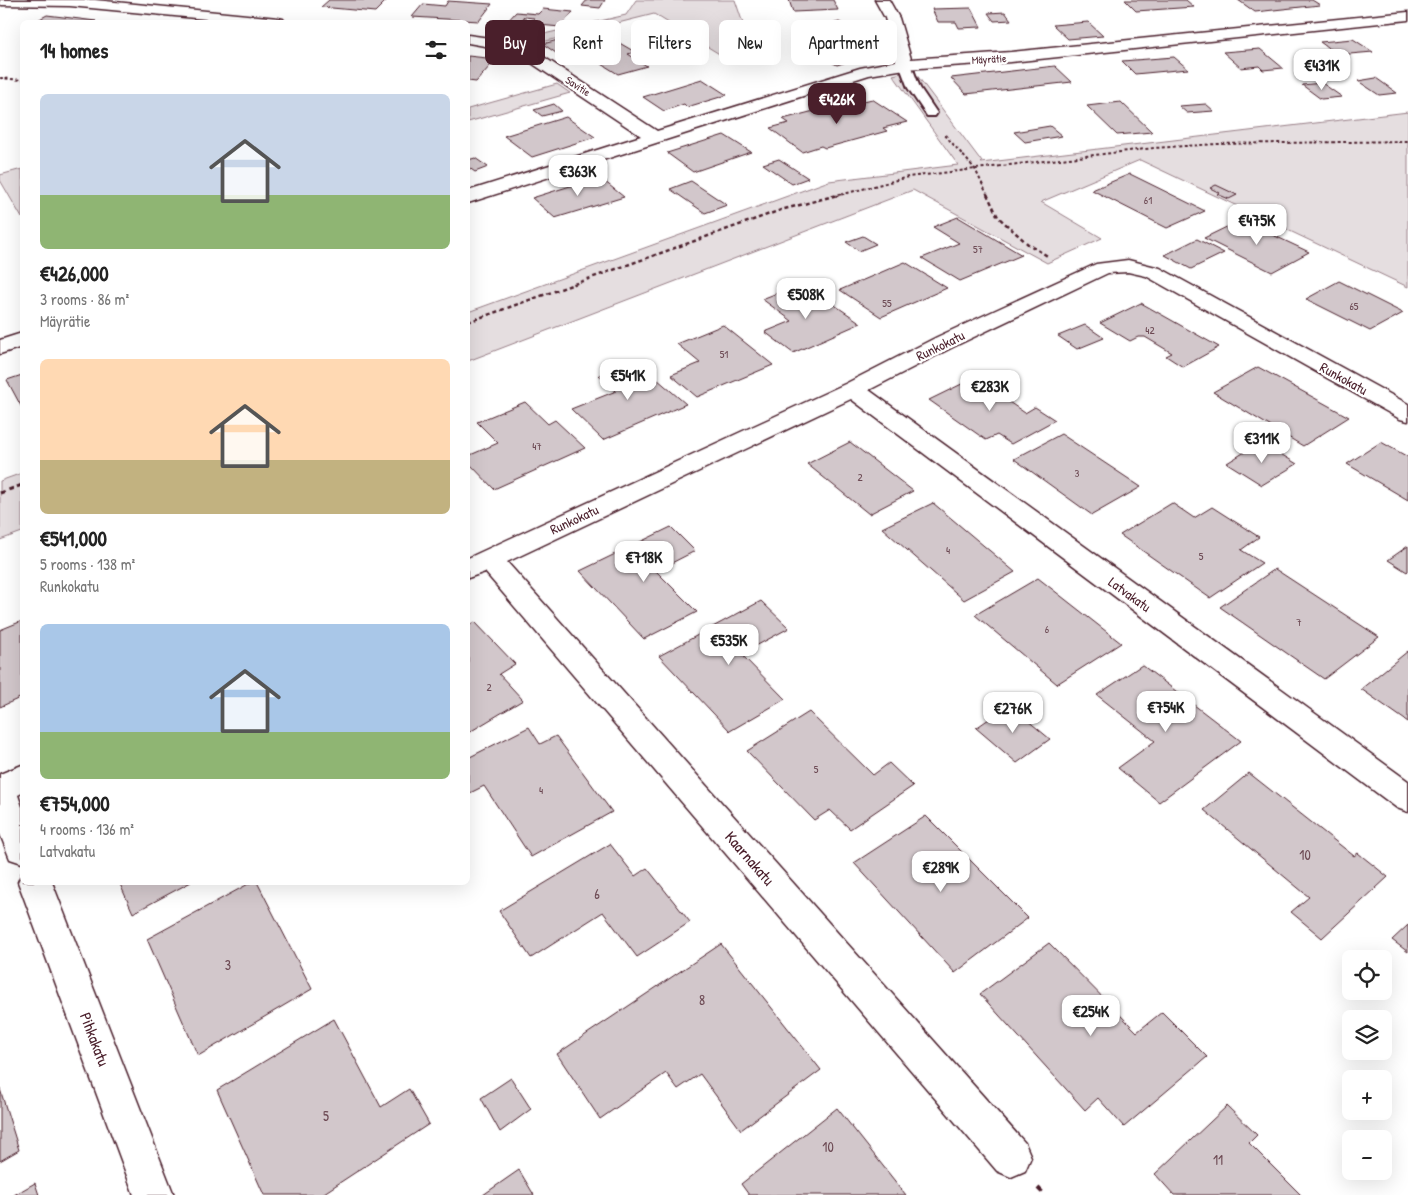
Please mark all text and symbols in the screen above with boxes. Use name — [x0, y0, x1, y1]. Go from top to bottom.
chip: Buy — [485, 20, 545, 65]
chip: Rent — [555, 20, 621, 65]
chip: Filters — [631, 20, 709, 65]
chip: New — [719, 20, 781, 65]
chip: Apartment — [791, 20, 897, 65]
text: 14 homes — [40, 36, 108, 65]
icon: filters — [422, 36, 450, 64]
pin: €431K — [1287, 48, 1357, 91]
street label: Mäyrätie — [971, 51, 1007, 67]
text: €431K — [1304, 54, 1340, 76]
street label: Savitie — [563, 73, 594, 100]
pin: €426K — [802, 82, 872, 125]
text: €426K — [819, 88, 855, 110]
icon: home — [200, 126, 290, 216]
pin: €363K — [543, 154, 613, 197]
text: €363K — [560, 160, 596, 182]
house number: 61 — [1144, 193, 1152, 207]
pin: €475K — [1222, 204, 1292, 246]
text: €475K — [1239, 209, 1275, 231]
house number: 57 — [973, 242, 983, 256]
text: €426,000 — [40, 259, 109, 288]
pin: €508K — [771, 278, 841, 320]
text: €508K — [788, 283, 824, 305]
text: 3 rooms · 86 m² — [40, 288, 129, 310]
house number: 55 — [882, 296, 892, 310]
house number: 65 — [1349, 299, 1359, 313]
text: Mäyrätie — [40, 310, 90, 332]
house number: 42 — [1145, 323, 1155, 337]
street label: Runkokatu — [913, 325, 968, 365]
house number: 51 — [720, 347, 728, 361]
street label: Runkokatu — [1317, 357, 1371, 399]
pin: €541K — [593, 358, 663, 401]
text: €541K — [611, 364, 645, 386]
pin: €283K — [955, 370, 1025, 412]
text: €283K — [971, 375, 1009, 397]
icon: home — [200, 391, 290, 481]
pin: €311K — [1227, 422, 1297, 464]
text: €311K — [1245, 427, 1279, 449]
house number: 47 — [532, 439, 542, 453]
house number: 3 — [1075, 466, 1080, 480]
house number: 2 — [857, 470, 863, 484]
street label: Runkokatu — [547, 499, 602, 538]
text: €541,000 — [40, 524, 107, 553]
pin: €718K — [609, 540, 679, 583]
house number: 4 — [946, 543, 950, 557]
text: €718K — [626, 546, 662, 568]
house number: 5 — [1199, 549, 1204, 563]
text: 5 rooms · 138 m² — [40, 553, 135, 575]
street label: Latvakatu — [1105, 572, 1155, 616]
text: Runkokatu — [40, 575, 99, 597]
house number: 7 — [1296, 615, 1302, 629]
house number: 6 — [1045, 622, 1050, 636]
pin: €535K — [694, 624, 764, 666]
text: €535K — [711, 629, 747, 651]
icon: home — [200, 656, 290, 746]
house number: 2 — [486, 680, 492, 694]
pin: €754K — [1131, 690, 1201, 733]
pin: €276K — [978, 692, 1048, 734]
text: €754K — [1148, 696, 1184, 718]
text: €276K — [994, 697, 1032, 719]
house number: 5 — [814, 762, 819, 776]
house number: 4 — [539, 783, 543, 797]
text: €754,000 — [40, 789, 110, 818]
text: 4 rooms · 136 m² — [40, 818, 134, 840]
street label: Kaarnakatu — [720, 826, 780, 890]
text: Latvakatu — [40, 840, 95, 862]
house number: 10 — [1299, 845, 1311, 864]
pin: €289K — [906, 850, 976, 893]
text: €289K — [923, 856, 959, 878]
house number: 6 — [594, 884, 600, 903]
map controls — [1342, 950, 1392, 1180]
button: locate — [1342, 950, 1392, 1000]
house number: 3 — [225, 955, 231, 974]
house number: 8 — [699, 990, 705, 1009]
pin: €254K — [1056, 994, 1126, 1037]
text: €254K — [1073, 1000, 1109, 1022]
street label: Pihkakatu — [75, 1009, 115, 1070]
button: layers — [1342, 1010, 1392, 1060]
button: + — [1342, 1070, 1392, 1120]
house number: 5 — [323, 1106, 329, 1125]
button: − — [1342, 1130, 1392, 1180]
house number: 10 — [822, 1137, 834, 1156]
house number: 11 — [1213, 1150, 1223, 1169]

